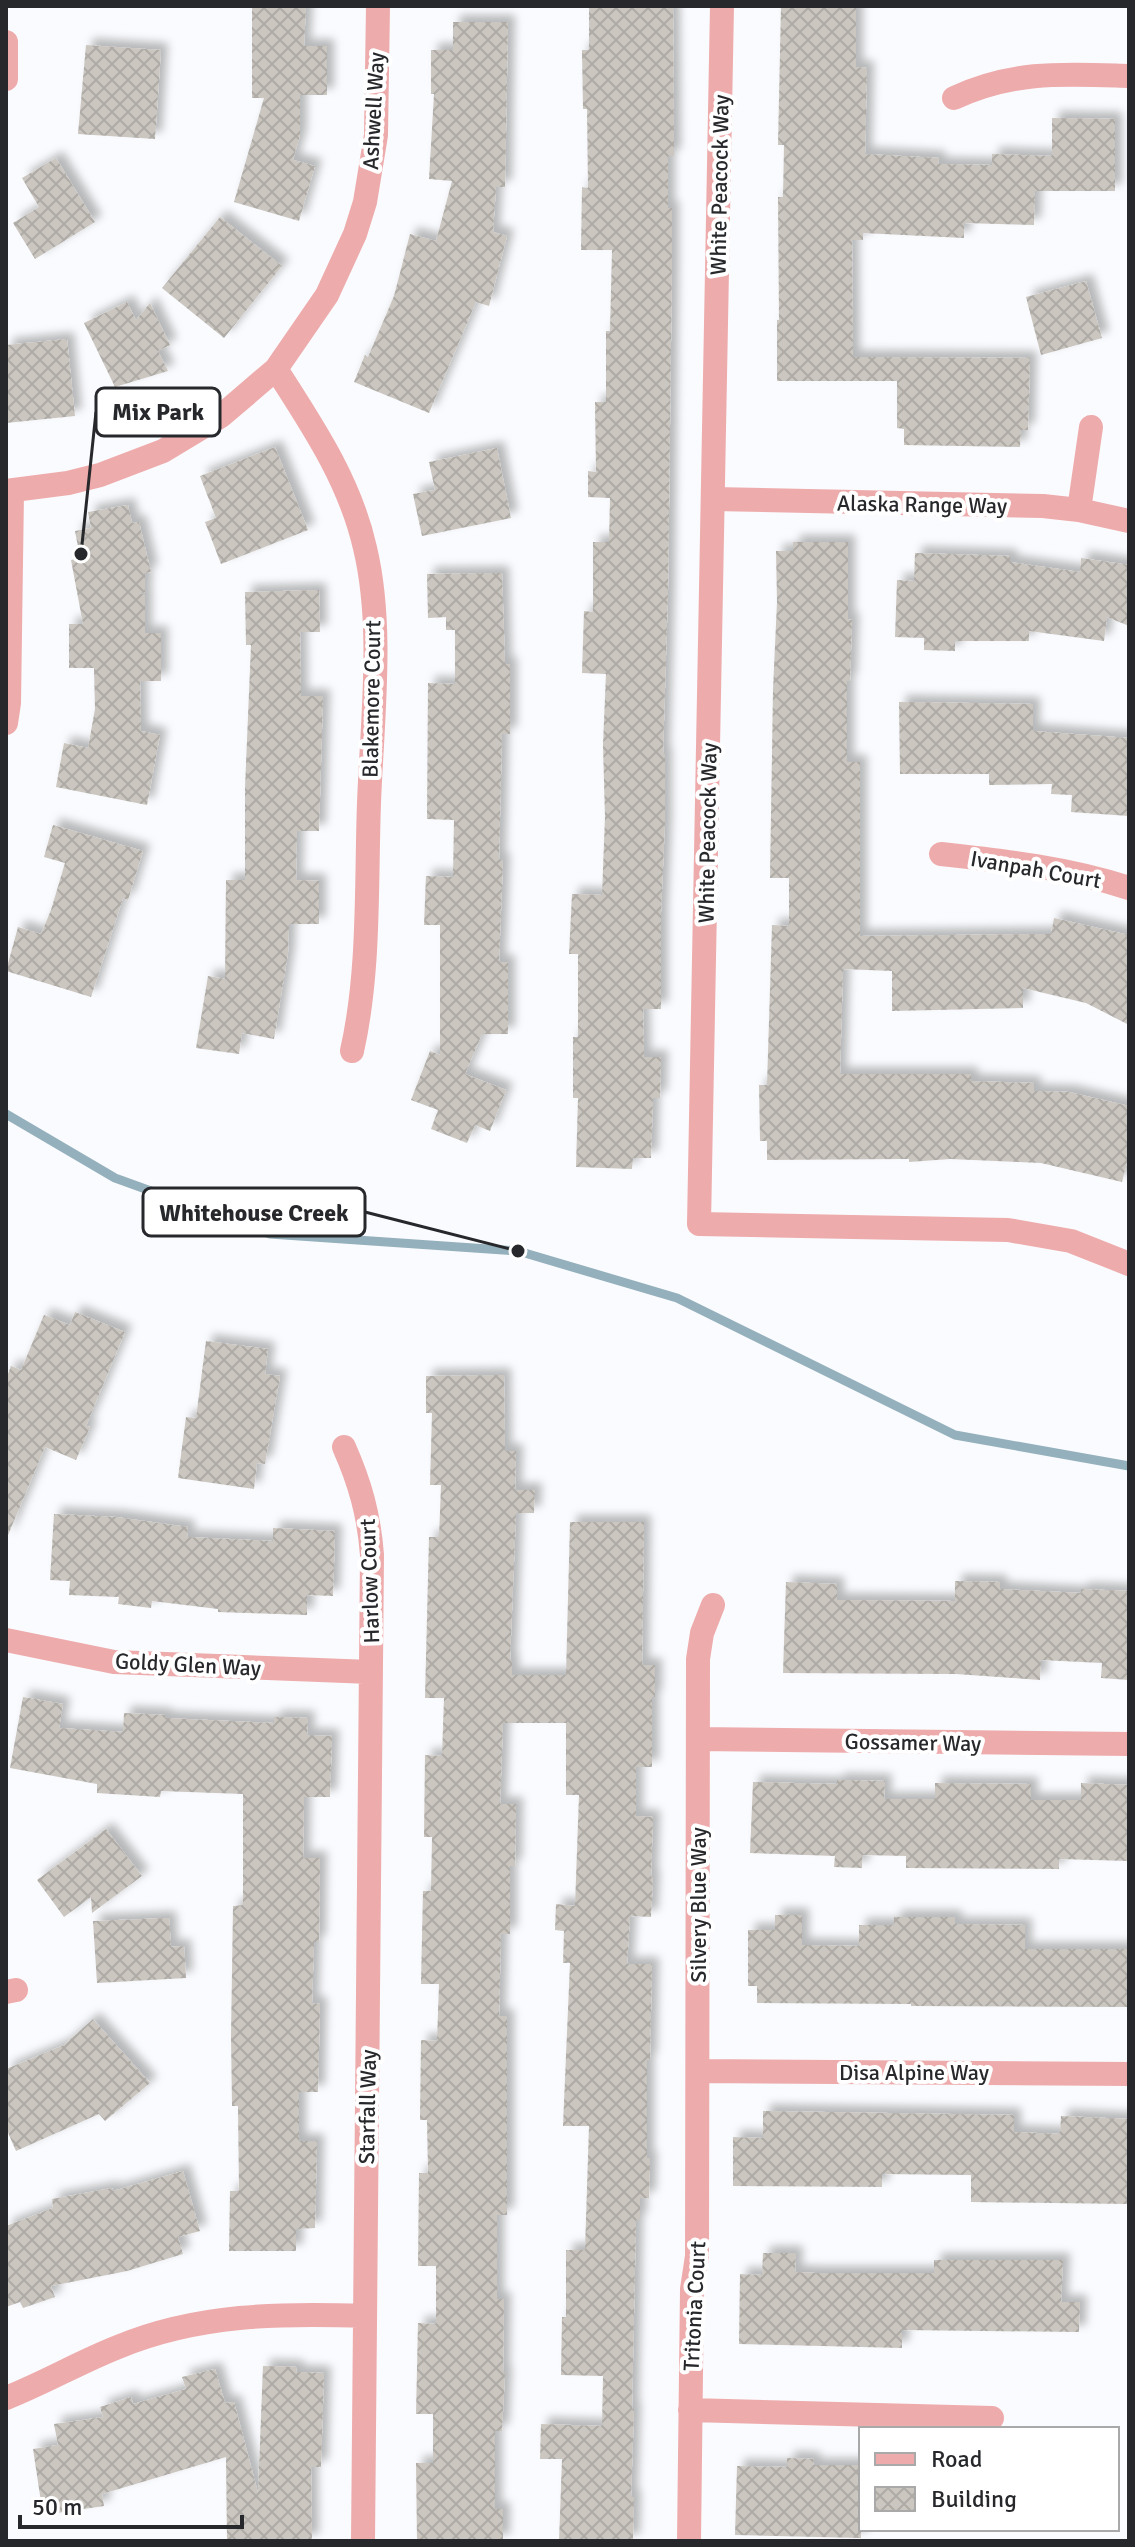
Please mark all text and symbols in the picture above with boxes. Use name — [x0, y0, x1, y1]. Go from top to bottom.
street label: Ashwell Way — [357, 51, 390, 171]
street label: White Peacock Way — [704, 94, 735, 276]
callout: Mix Park — [96, 388, 220, 436]
text: Mix Park — [112, 397, 204, 427]
street label: Alaska Range Way — [837, 490, 1008, 519]
street label: Blakemore Court — [357, 620, 386, 778]
street label: White Peacock Way — [692, 742, 723, 924]
street label: Ivanpah Court — [969, 845, 1104, 894]
callout: Whitehouse Creek — [143, 1188, 365, 1236]
text: Whitehouse Creek — [159, 1198, 349, 1228]
street label: Harlow Court — [354, 1518, 385, 1644]
street label: Goldy Glen Way — [114, 1647, 262, 1682]
street label: Gossamer Way — [845, 1728, 982, 1757]
street label: Silvery Blue Way — [685, 1827, 712, 1983]
street label: Starfall Way — [353, 2049, 382, 2165]
street label: Disa Alpine Way — [839, 2059, 990, 2086]
street label: Tritonia Court — [678, 2240, 711, 2372]
legend — [859, 2427, 1119, 2531]
text: Road — [931, 2444, 982, 2474]
scale bar — [20, 2479, 242, 2529]
text: Building — [931, 2484, 1017, 2514]
text: 50 m — [32, 2492, 82, 2522]

